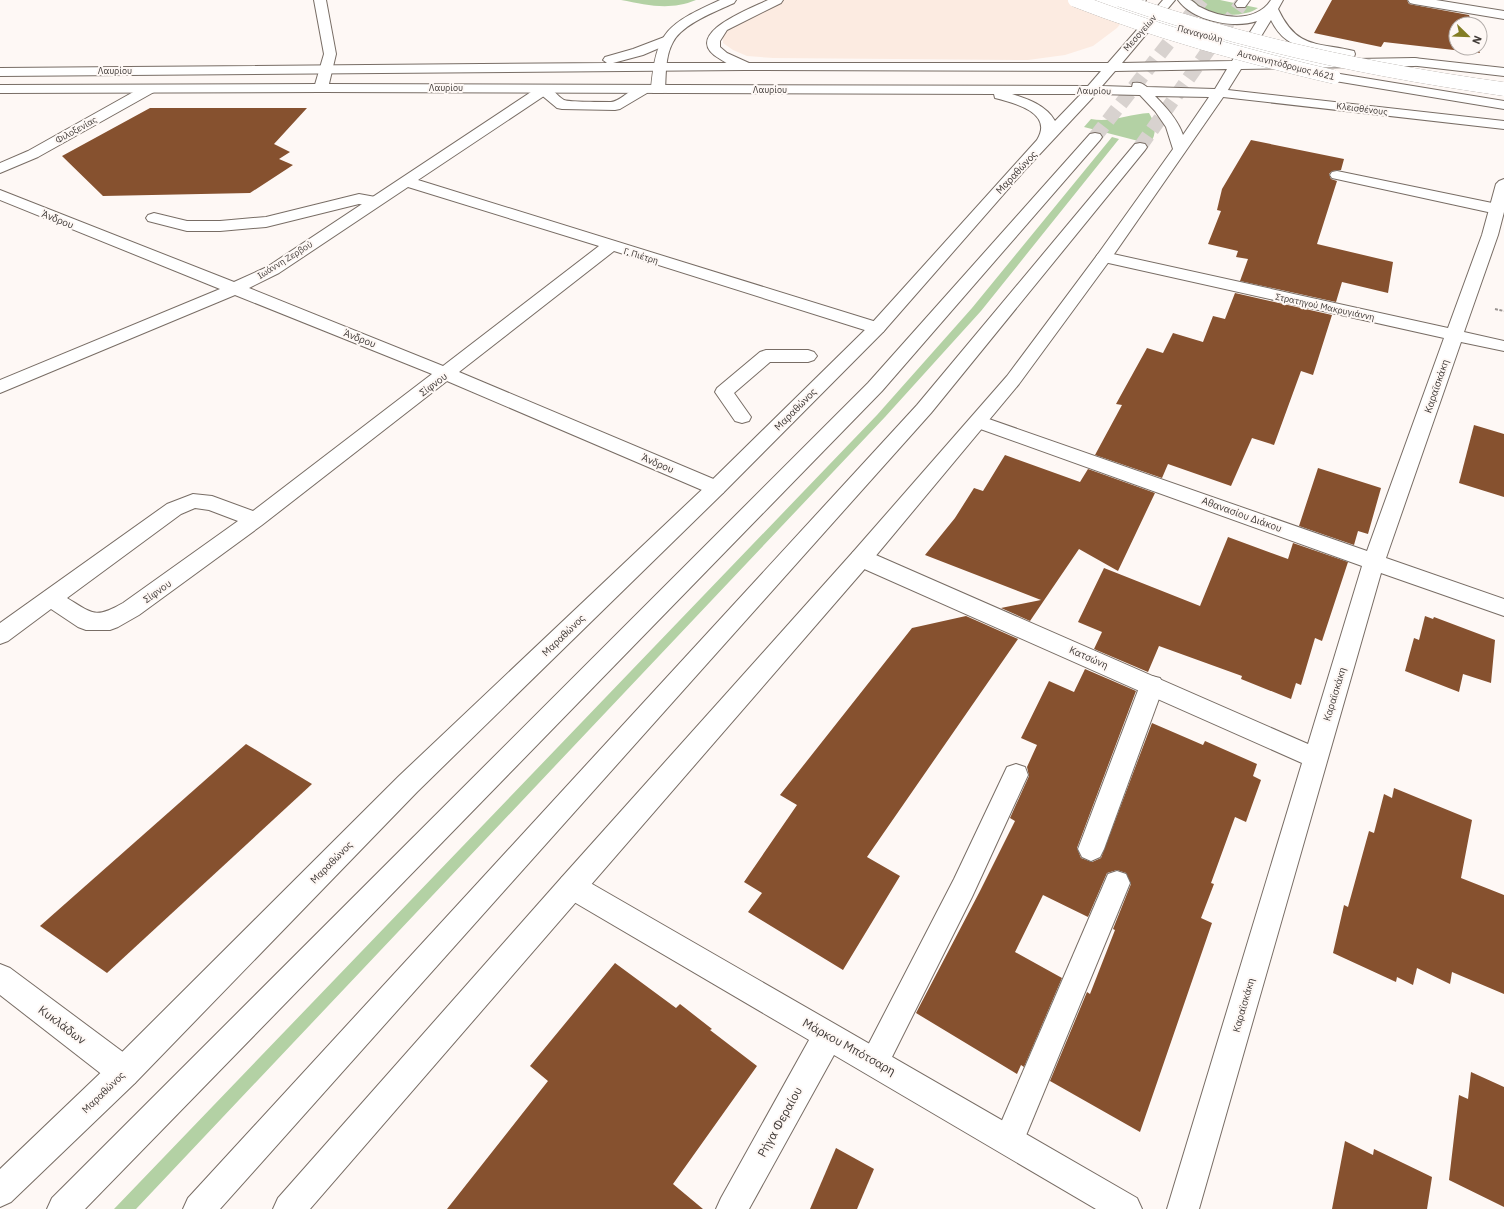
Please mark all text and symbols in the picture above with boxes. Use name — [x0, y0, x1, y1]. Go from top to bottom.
street label: Μεσογείων — [1121, 12, 1159, 53]
north arrow — [1448, 16, 1488, 56]
street label: Παναγούλη — [1176, 22, 1224, 45]
text: N — [1469, 34, 1485, 46]
street label: Αυτοκινητόδρομος Α621 — [1236, 47, 1336, 82]
street label: Λαυρίου — [98, 65, 132, 76]
street label: Λαυρίου — [429, 82, 463, 93]
street label: Λαυρίου — [753, 84, 787, 95]
street label: Λαυρίου — [1077, 85, 1111, 96]
street label: Κλεισθένους — [1336, 100, 1389, 117]
street label: Φιλοξενίας — [53, 113, 99, 145]
street label: Μαραθώνος — [993, 148, 1040, 197]
street label: Άνδρου — [40, 207, 76, 232]
street label: Ιωάννη Ζερβού — [255, 238, 314, 281]
street label: Γ. Πιέτρη — [622, 245, 660, 266]
street label: Στρατηγού Μακρυγιάννη — [1274, 291, 1376, 322]
street label: Άνδρου — [342, 326, 378, 351]
street label: Καραϊσκάκη — [1421, 358, 1452, 415]
street label: Σίφνου — [417, 370, 450, 399]
street label: Μαραθώνος — [771, 385, 819, 433]
street label: Άνδρου — [640, 451, 676, 476]
street label: Αθανασίου Διάκου — [1200, 494, 1284, 535]
street label: Σίφνου — [141, 577, 174, 606]
street label: Μαραθώνος — [539, 611, 588, 659]
street label: Κατσώνη — [1067, 643, 1110, 672]
street label: Καραϊσκάκη — [1320, 666, 1349, 723]
street label: Μαραθώνος — [307, 838, 355, 886]
street label: Καραϊσκάκη — [1230, 977, 1257, 1034]
street label: Κυκλάδων — [36, 1002, 89, 1047]
street label: Μάρκου Μπότσαρη — [800, 1015, 898, 1078]
street label: Μαραθώνος — [79, 1068, 128, 1116]
street label: Ρήγα Φεραίου — [754, 1084, 805, 1160]

